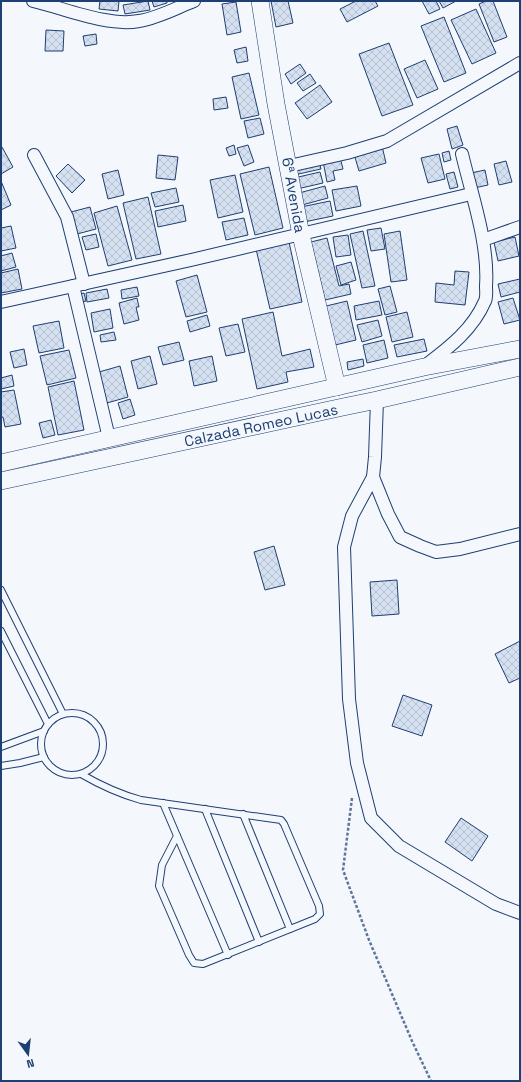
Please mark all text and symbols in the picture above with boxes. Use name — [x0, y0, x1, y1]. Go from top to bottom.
street label: 6ª Avenida — [278, 156, 310, 235]
street label: Calzada Romeo Lucas — [182, 399, 340, 451]
north arrow — [8, 1034, 48, 1074]
text: N — [25, 1056, 36, 1071]

